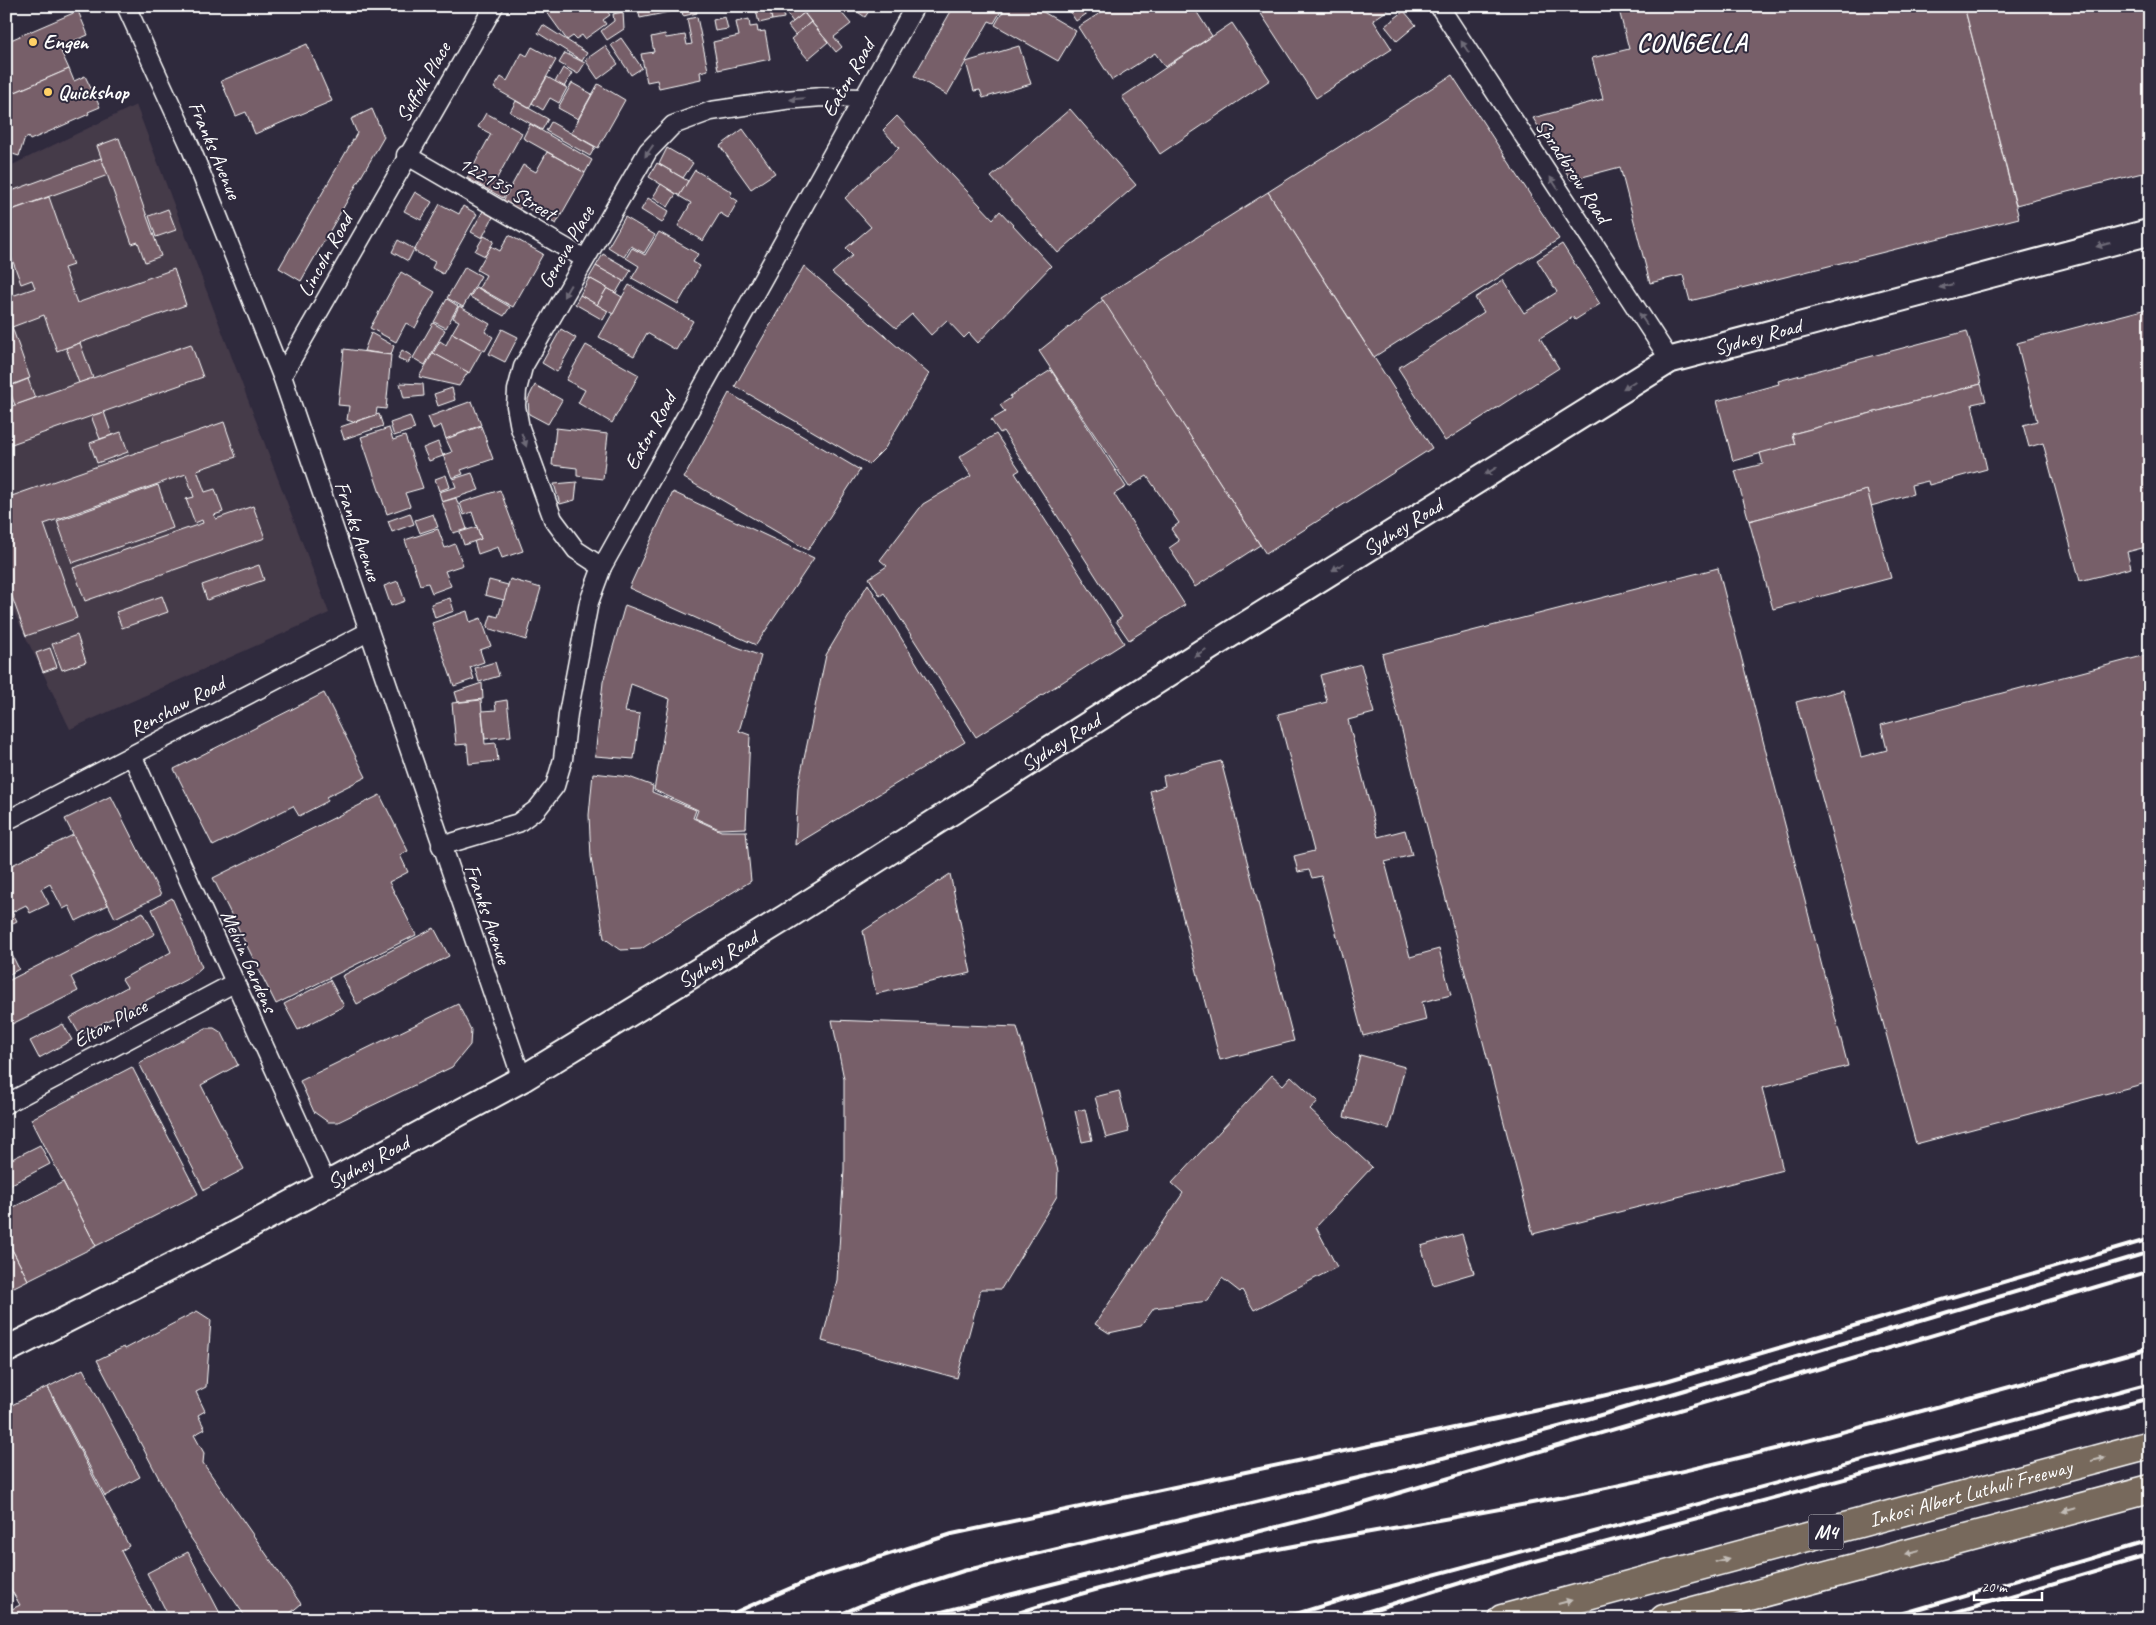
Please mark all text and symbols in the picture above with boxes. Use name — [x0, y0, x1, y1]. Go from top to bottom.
district label: CONGELLA — [1636, 26, 1748, 59]
place label: Engen — [43, 29, 90, 55]
street label: Eaton Road — [815, 32, 882, 121]
marker: Engen — [27, 36, 39, 48]
street label: Suffolk Place — [390, 36, 457, 127]
one-way arrow — [1461, 40, 1470, 54]
place label: Quickshop — [58, 79, 131, 105]
marker: Quickshop — [42, 86, 54, 98]
one-way arrow — [788, 95, 804, 103]
street label: Franks Avenue — [183, 97, 248, 204]
street label: Spradbrow Road — [1530, 114, 1618, 231]
one-way arrow — [644, 144, 654, 158]
street label: 122135 Street — [454, 150, 563, 228]
one-way arrow — [1550, 176, 1559, 190]
street label: Geneva Place — [532, 200, 601, 293]
street label: Lincoln Road — [291, 205, 360, 301]
one-way arrow — [2095, 241, 2110, 249]
one-way arrow — [1938, 283, 1953, 291]
one-way arrow — [562, 284, 571, 297]
one-way arrow — [1639, 312, 1648, 325]
street label: Sydney Road — [1711, 312, 1808, 361]
one-way arrow — [1622, 381, 1635, 390]
street label: Eaton Road — [618, 385, 683, 475]
one-way arrow — [521, 432, 528, 447]
one-way arrow — [1484, 467, 1498, 476]
street label: Franks Avenue — [329, 478, 388, 585]
street label: Sydney Road — [1358, 490, 1450, 562]
one-way arrow — [1332, 562, 1345, 571]
one-way arrow — [1194, 648, 1207, 657]
street label: Renshaw Road — [125, 668, 232, 742]
street label: Sydney Road — [1016, 705, 1108, 777]
street label: Franks Avenue — [459, 861, 518, 968]
street label: Melvin Gardens — [215, 906, 284, 1018]
street label: Sydney Road — [673, 923, 765, 994]
street label: Elton Place — [69, 992, 152, 1053]
street label: Sydney Road — [323, 1128, 417, 1195]
street label: Inkosi Albert Luthuli Freeway — [1866, 1453, 2076, 1533]
one-way arrow — [2092, 1455, 2107, 1463]
one-way arrow — [2061, 1507, 2076, 1515]
road number: M4 — [1808, 1514, 1844, 1550]
one-way arrow — [1904, 1549, 1919, 1557]
one-way arrow — [1715, 1555, 1730, 1563]
scale bar — [1974, 1570, 2041, 1602]
text: 20 m — [1981, 1578, 2008, 1597]
one-way arrow — [1558, 1597, 1573, 1605]

